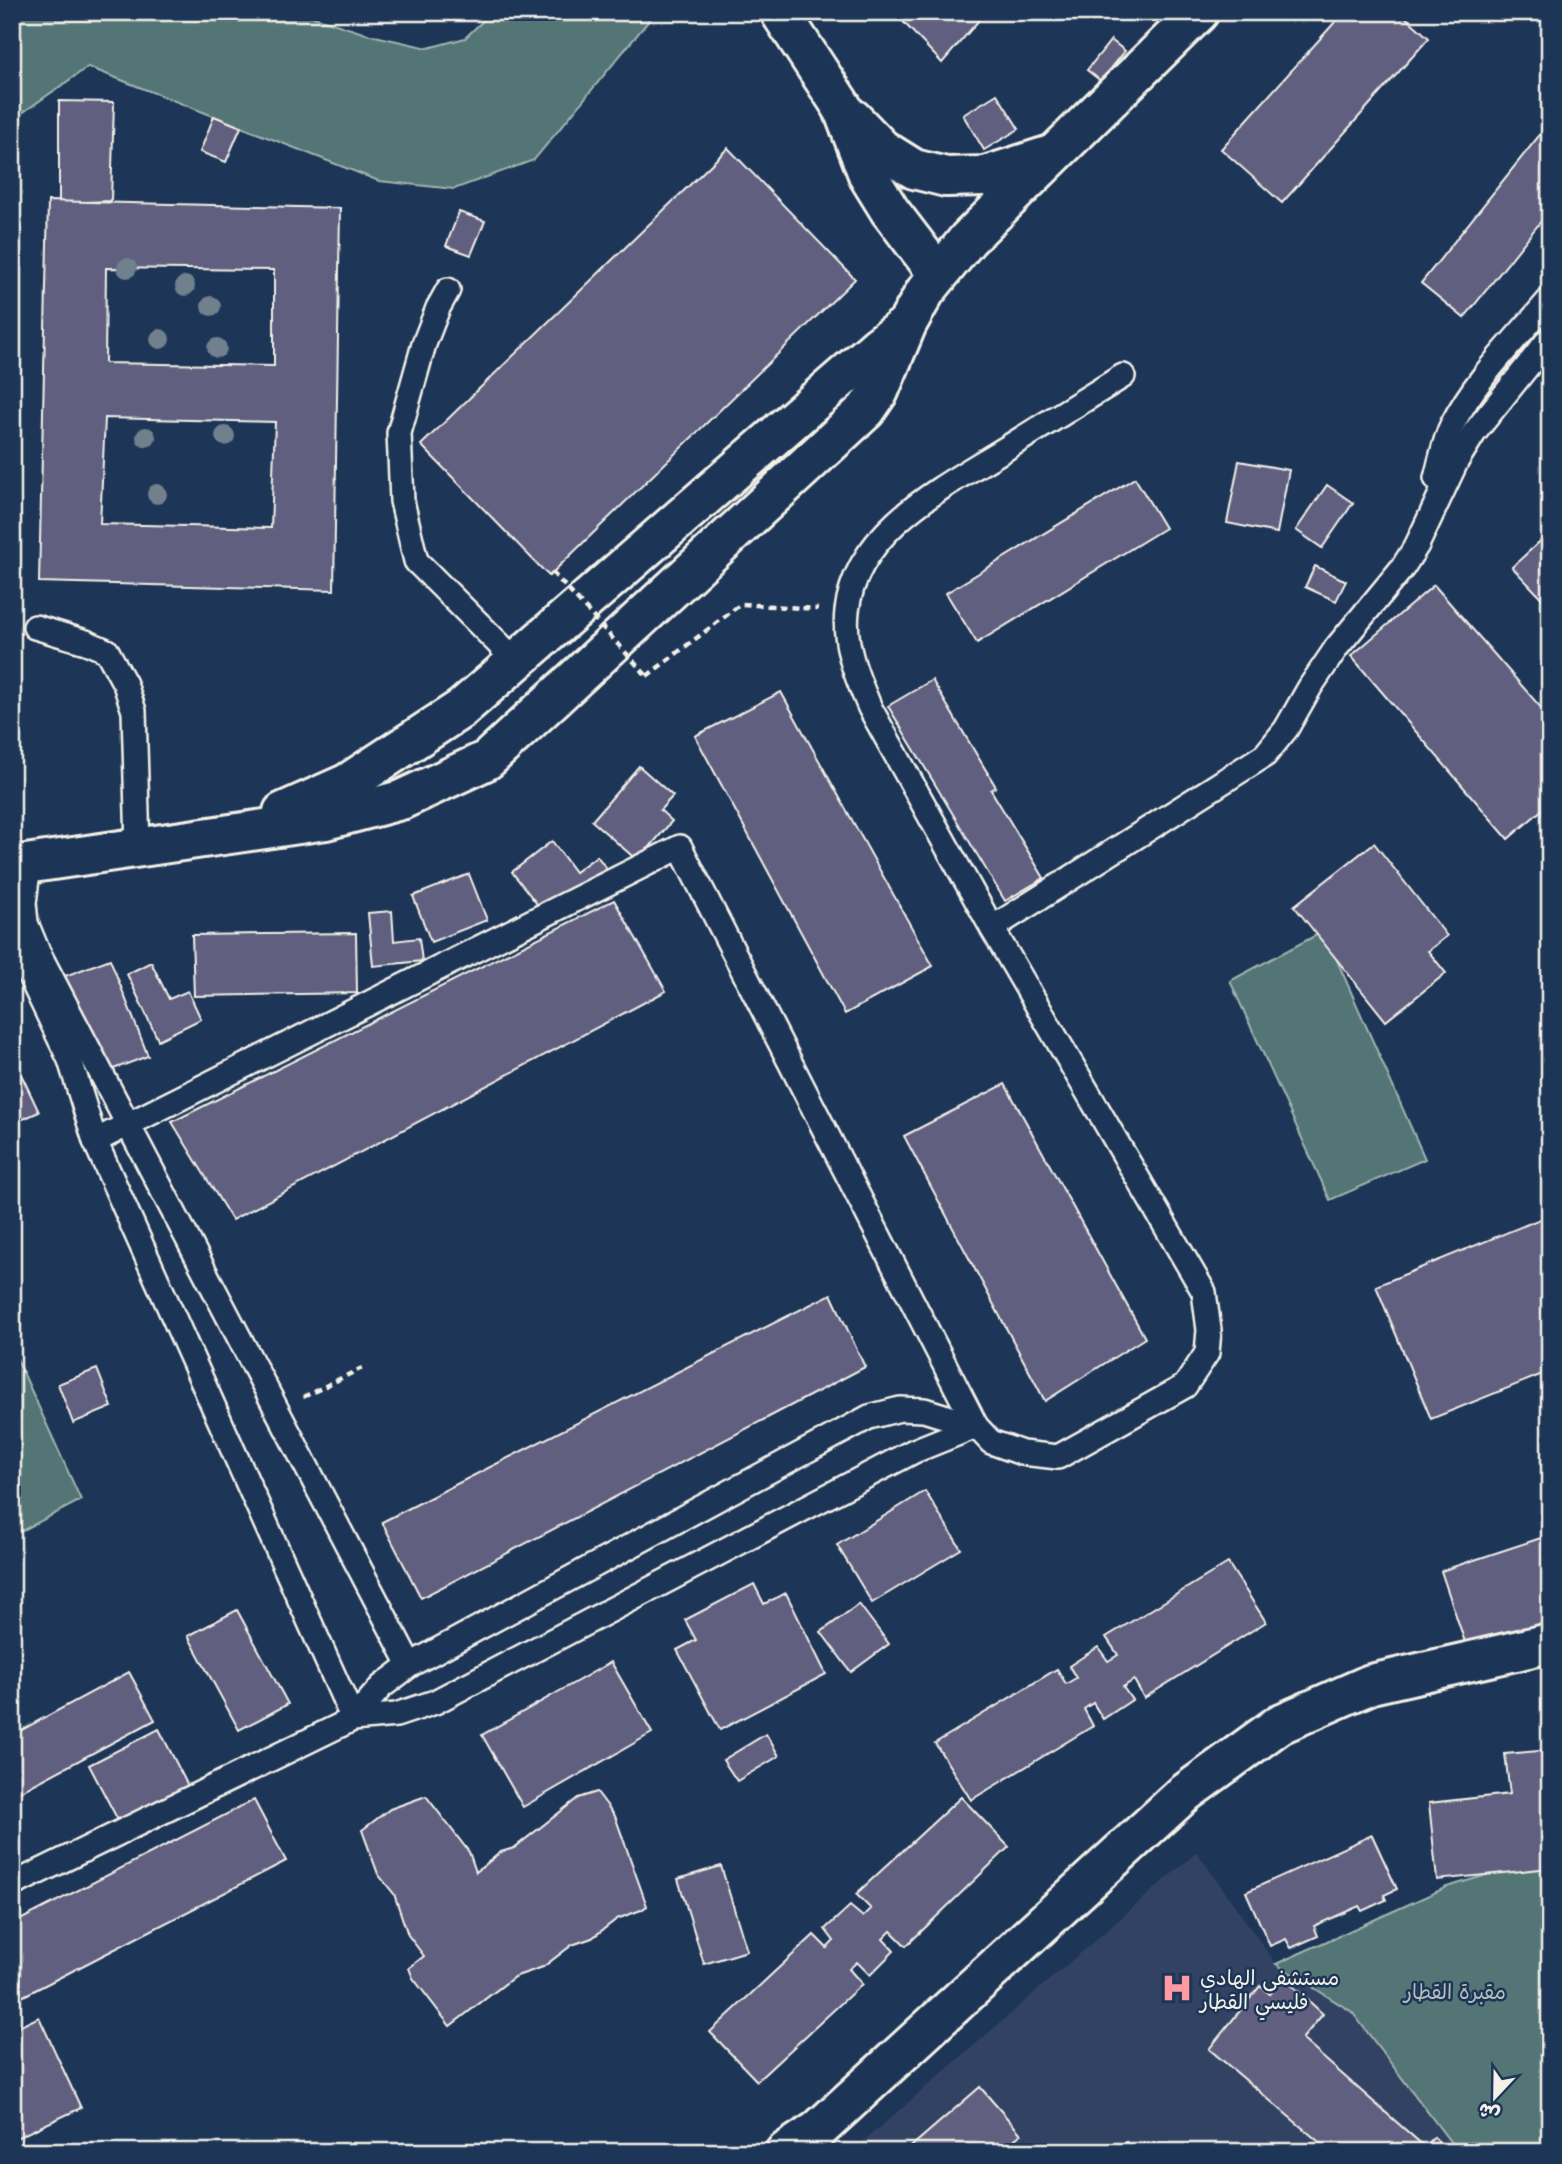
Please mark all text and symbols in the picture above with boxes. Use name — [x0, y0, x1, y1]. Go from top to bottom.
place label: مستشفى الهادي فليسي القطار — [1198, 1960, 1339, 2021]
hospital icon: مستشفى الهادي فليسي القطار — [1160, 1971, 1194, 2005]
park label: مقبرة القطار — [1402, 1974, 1506, 2006]
north arrow — [1460, 2062, 1530, 2132]
text: ش — [1473, 2097, 1503, 2131]

